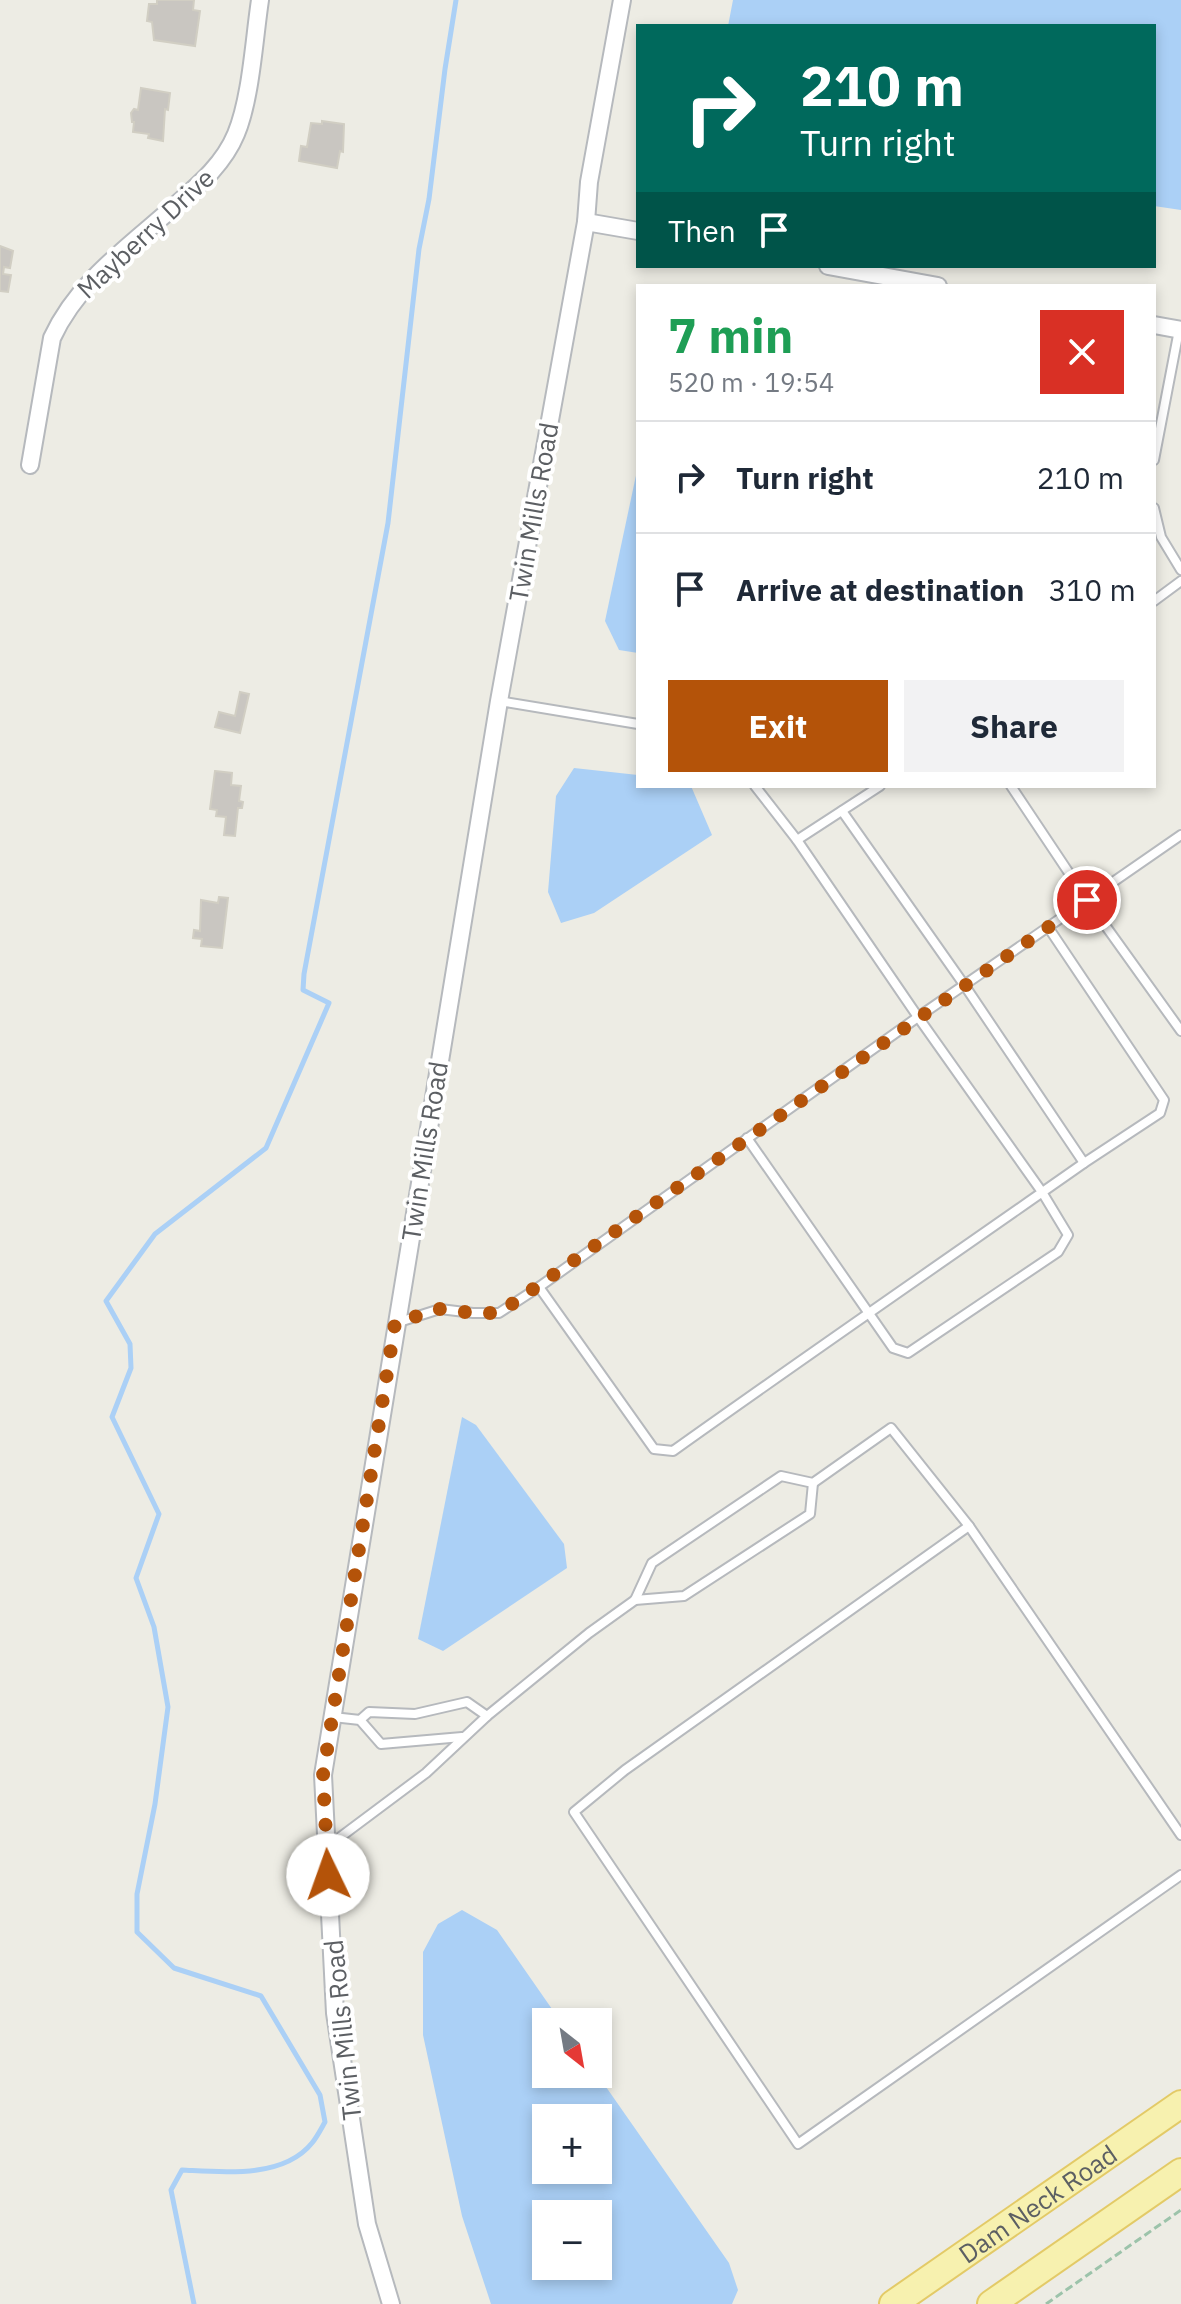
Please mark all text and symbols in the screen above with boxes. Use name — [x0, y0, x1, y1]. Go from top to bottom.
text: 210 m — [800, 49, 964, 121]
icon: right — [668, 56, 772, 160]
text: Turn right — [800, 119, 956, 166]
street label: Mayberry Drive — [69, 161, 221, 305]
icon: arrive — [752, 208, 796, 252]
text: Then — [668, 211, 736, 250]
text: 7 min — [668, 304, 793, 366]
button: close — [1040, 310, 1124, 394]
text: 520 m · 19:54 — [668, 365, 834, 399]
street label: Twin Mills Road — [501, 420, 565, 604]
icon: right — [668, 455, 712, 499]
text: Turn right — [736, 458, 874, 497]
text: 210 m — [1037, 458, 1124, 497]
icon: arrive — [668, 567, 712, 611]
text: Arrive at destination — [736, 570, 1024, 609]
text: 310 m — [1048, 570, 1136, 609]
button: Exit — [668, 680, 888, 772]
button: Share — [904, 680, 1124, 772]
pin — [1053, 866, 1121, 934]
icon: arrive — [1065, 878, 1109, 922]
street label: Twin Mills Road — [393, 1059, 455, 1243]
position arrow — [286, 1833, 370, 1917]
street label: Twin Mills Road — [316, 1938, 368, 2122]
north arrow — [532, 2008, 612, 2088]
map controls — [532, 2008, 612, 2280]
button: + — [532, 2104, 612, 2184]
street label: Dam Neck Road — [952, 2137, 1123, 2271]
button: − — [532, 2200, 612, 2280]

